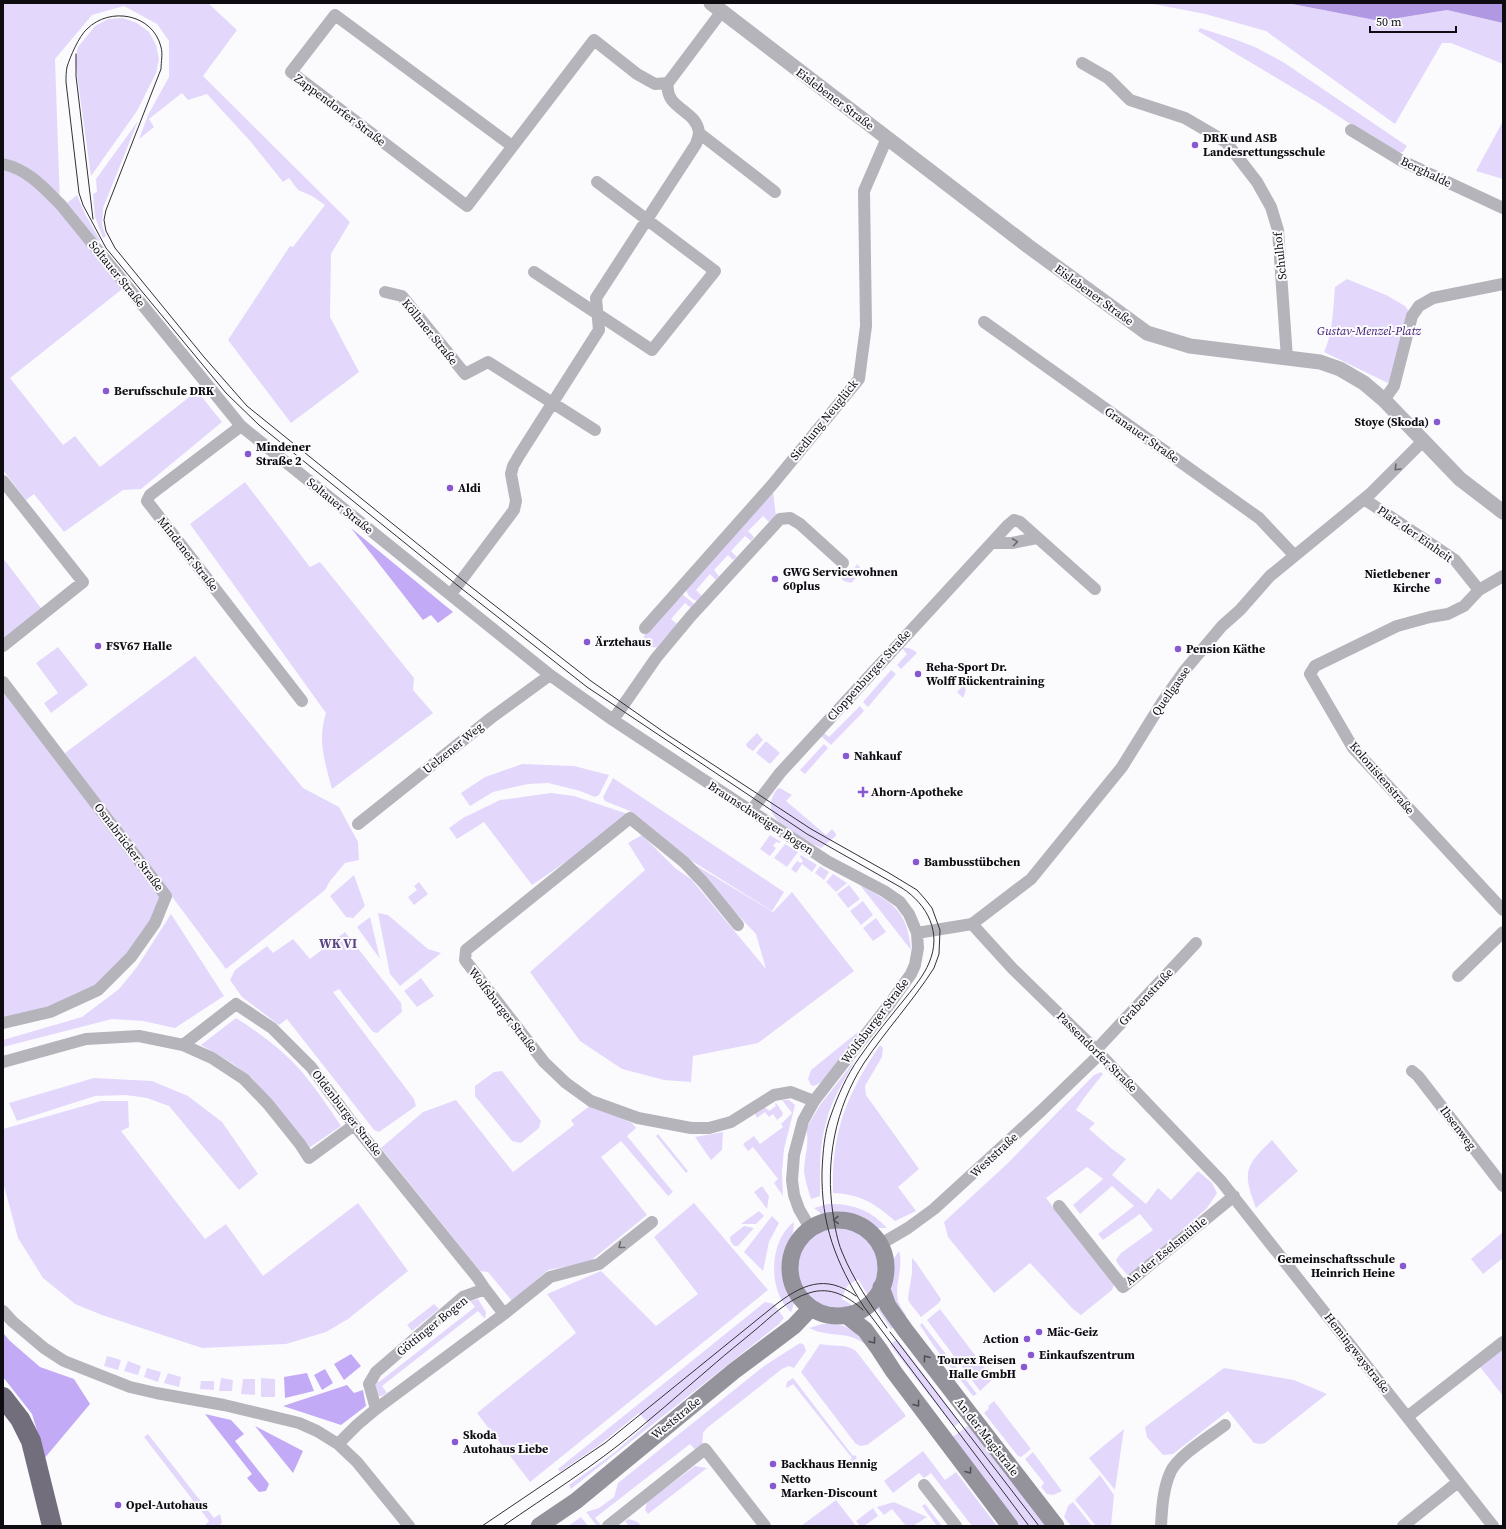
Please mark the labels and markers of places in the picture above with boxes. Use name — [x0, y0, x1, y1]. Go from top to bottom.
place label: DRK und ASB Landesrettungsschule — [1203, 130, 1325, 160]
marker: DRK und ASB Landesrettungsschule — [1190, 140, 1200, 150]
place label: Berufsschule DRK — [114, 383, 215, 399]
marker: Berufsschule DRK — [101, 386, 111, 396]
place label: Stoye (Skoda) — [1355, 414, 1429, 430]
marker: Stoye (Skoda) — [1432, 417, 1442, 427]
place label: Mindener Straße 2 — [256, 439, 311, 469]
marker: Mindener Straße 2 — [243, 449, 253, 459]
place label: Aldi — [458, 480, 481, 496]
marker: Aldi — [445, 483, 455, 493]
place label: GWG Servicewohnen 60plus — [783, 564, 898, 594]
place label: Nietlebener Kirche — [1364, 566, 1430, 596]
marker: GWG Servicewohnen 60plus — [770, 574, 780, 584]
marker: Nietlebener Kirche — [1433, 576, 1443, 586]
place label: Ärztehaus — [595, 634, 651, 650]
marker: Ärztehaus — [582, 637, 592, 647]
place label: FSV67 Halle — [106, 638, 172, 654]
marker: FSV67 Halle — [93, 641, 103, 651]
place label: Pension Käthe — [1186, 641, 1265, 657]
marker: Pension Käthe — [1173, 644, 1183, 654]
place label: Reha-Sport Dr. Wolff Rückentraining — [926, 659, 1045, 689]
marker: Reha-Sport Dr. Wolff Rückentraining — [913, 669, 923, 679]
place label: Nahkauf — [854, 748, 903, 764]
marker: Nahkauf — [841, 751, 851, 761]
place label: Ahorn-Apotheke — [871, 784, 963, 800]
marker: Ahorn-Apotheke — [858, 787, 868, 797]
place label: Bambusstübchen — [924, 854, 1021, 870]
marker: Bambusstübchen — [911, 857, 921, 867]
place label: Gemeinschaftsschule Heinrich Heine — [1278, 1251, 1395, 1281]
marker: Gemeinschaftsschule Heinrich Heine — [1398, 1261, 1408, 1271]
place label: Mäc-Geiz — [1047, 1324, 1098, 1340]
marker: Mäc-Geiz — [1034, 1327, 1044, 1337]
place label: Action — [983, 1331, 1020, 1347]
marker: Action — [1022, 1334, 1032, 1344]
place label: Einkaufszentrum — [1039, 1347, 1135, 1363]
marker: Einkaufszentrum — [1026, 1350, 1036, 1360]
place label: Tourex Reisen Halle GmbH — [937, 1352, 1017, 1382]
marker: Tourex Reisen Halle GmbH — [1019, 1362, 1029, 1372]
place label: Skoda Autohaus Liebe — [463, 1427, 548, 1457]
marker: Skoda Autohaus Liebe — [450, 1437, 460, 1447]
place label: Backhaus Hennig — [781, 1456, 878, 1472]
marker: Backhaus Hennig — [768, 1459, 778, 1469]
place label: Netto Marken-Discount — [781, 1471, 878, 1501]
marker: Netto Marken-Discount — [768, 1481, 778, 1491]
place label: Opel-Autohaus — [126, 1497, 208, 1513]
marker: Opel-Autohaus — [113, 1500, 123, 1510]

